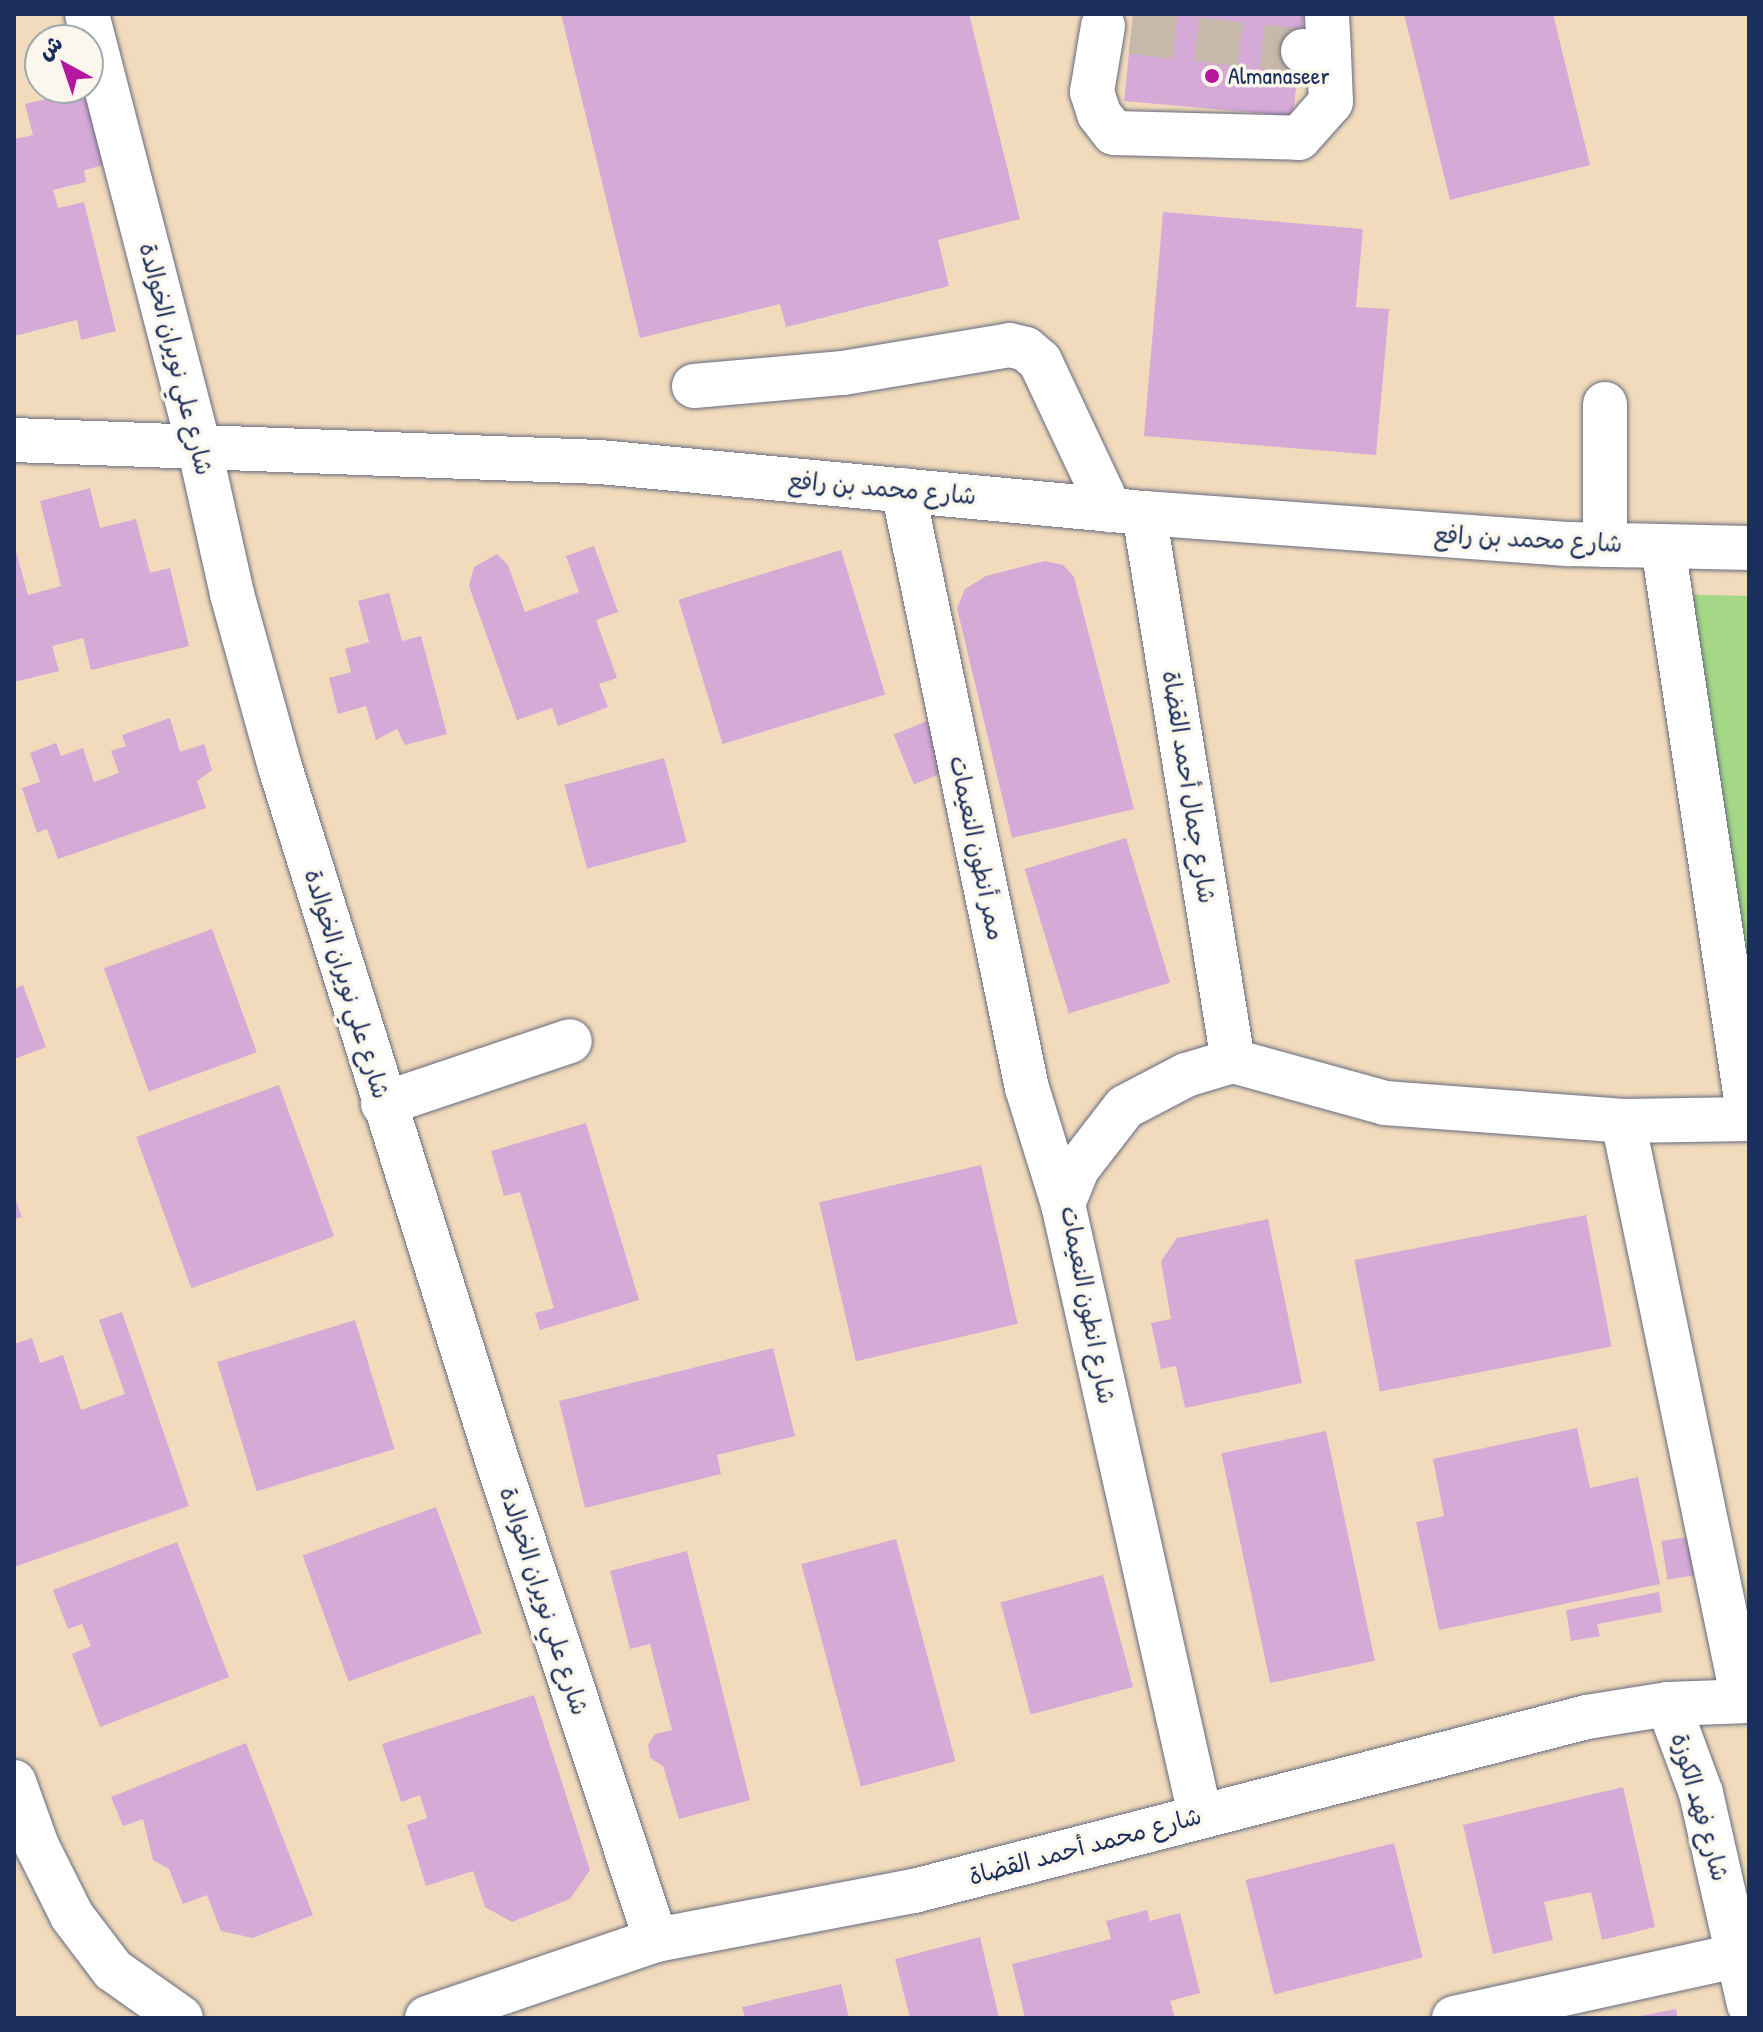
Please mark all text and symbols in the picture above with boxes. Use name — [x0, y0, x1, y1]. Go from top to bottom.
north arrow — [24, 24, 104, 104]
text: ش — [31, 28, 69, 66]
place label: Almanaseer — [1228, 62, 1330, 90]
marker: Almanaseer — [1203, 67, 1221, 85]
street label: شارع علي نويران الخوالدة — [133, 240, 219, 478]
street label: شارع محمد بن رافع — [787, 465, 977, 511]
street label: شارع محمد بن رافع — [1433, 520, 1623, 558]
street label: شارع جمال أحمد القضاة — [1156, 669, 1222, 905]
street label: ممر أنطون النعيمات — [943, 753, 1011, 943]
street label: شارع علي نويران الخوالدة — [298, 866, 396, 1102]
street label: شارع انطون النعيمات — [1055, 1204, 1121, 1406]
street label: شارع علي نويران الخوالدة — [493, 1483, 595, 1719]
street label: شارع فهد الكوزة — [1665, 1730, 1735, 1884]
street label: شارع محمد أحمد القضاة — [966, 1801, 1204, 1891]

